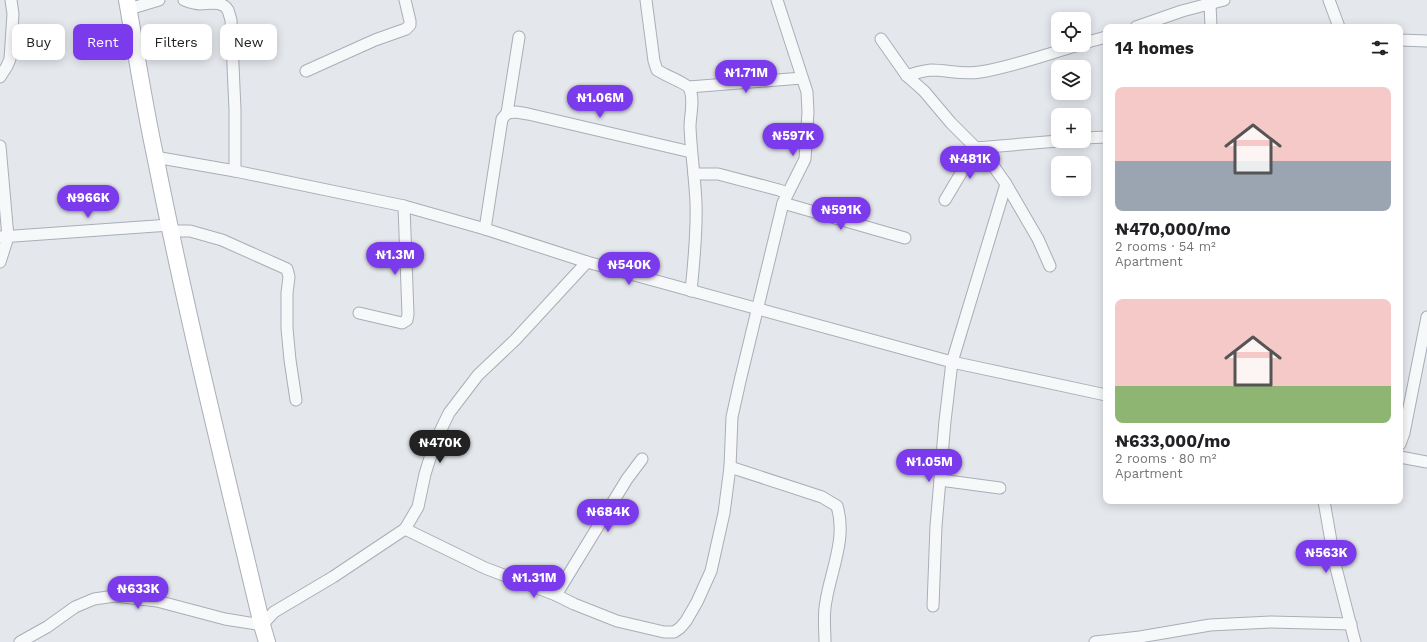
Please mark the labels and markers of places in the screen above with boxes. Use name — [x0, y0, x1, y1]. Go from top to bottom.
pin: ₦1.71M — [713, 60, 779, 94]
pin: ₦1.06M — [567, 85, 633, 119]
pin: ₦597K — [765, 123, 821, 157]
pin: ₦481K — [942, 146, 998, 180]
pin: ₦966K — [60, 185, 116, 219]
pin: ₦591K — [813, 197, 869, 231]
pin: ₦1.3M — [367, 242, 423, 276]
pin: ₦540K — [601, 252, 657, 286]
pin: ₦470K — [412, 430, 468, 464]
pin: ₦1.05M — [896, 449, 962, 483]
pin: ₦684K — [580, 499, 636, 533]
pin: ₦563K — [1298, 540, 1354, 574]
pin: ₦1.31M — [501, 565, 567, 599]
pin: ₦633K — [110, 576, 166, 610]

